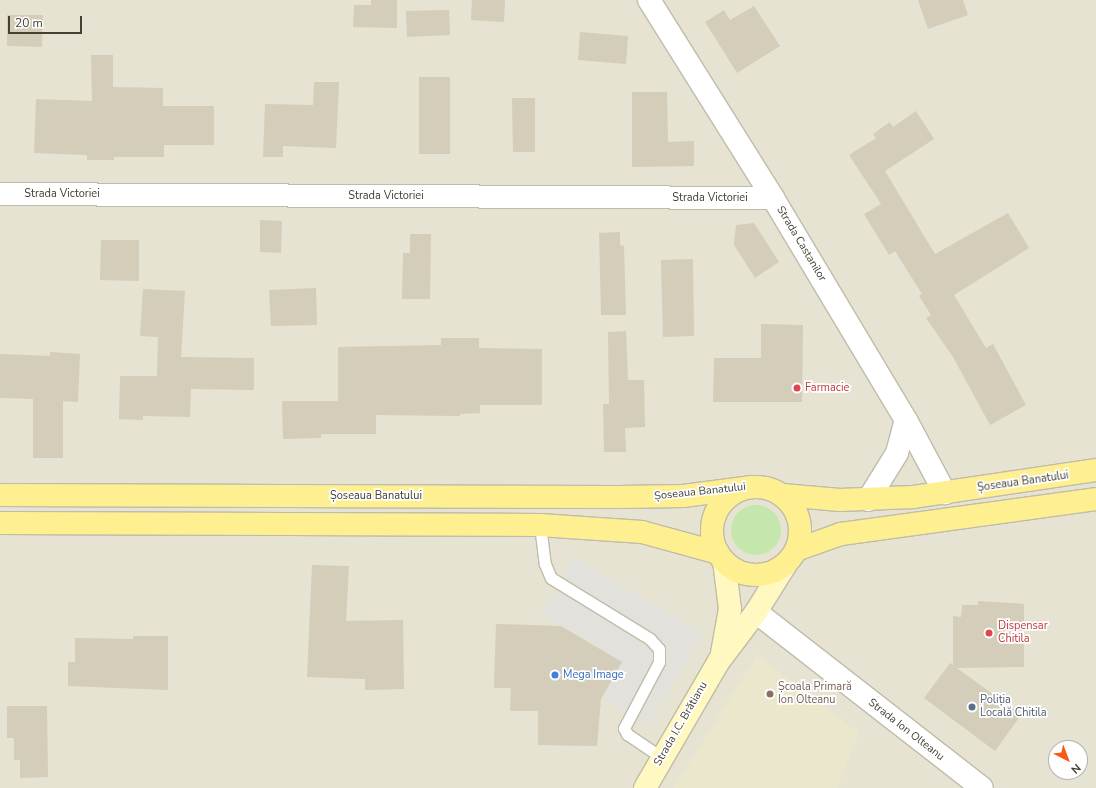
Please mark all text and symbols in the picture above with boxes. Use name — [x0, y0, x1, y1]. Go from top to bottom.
scale bar — [10, 8, 84, 34]
text: 20 m — [15, 15, 43, 31]
street label: Strada Victoriei — [24, 187, 100, 201]
street label: Strada Victoriei — [348, 189, 424, 203]
street label: Strada Victoriei — [672, 191, 748, 205]
street label: Strada Castanilor — [773, 204, 829, 284]
place label: Farmacie — [805, 381, 849, 395]
marker: Farmacie — [792, 383, 802, 393]
street label: Șoseaua Banatului — [977, 469, 1069, 495]
street label: Șoseaua Banatului — [654, 481, 746, 503]
street label: Șoseaua Banatului — [330, 489, 422, 503]
place label: Dispensar Chitila — [998, 620, 1048, 646]
marker: Dispensar Chitila — [983, 627, 995, 639]
place label: Mega Image — [563, 668, 624, 682]
marker: Mega Image — [550, 670, 560, 680]
street label: Strada I.C. Brătianu — [652, 680, 710, 768]
place label: Școala Primară Ion Olteanu — [778, 681, 852, 707]
marker: Școala Primară Ion Olteanu — [765, 689, 775, 699]
place label: Poliția Locală Chitila — [980, 694, 1047, 720]
street label: Strada Ion Olteanu — [865, 696, 947, 764]
marker: Poliția Locală Chitila — [967, 702, 977, 712]
north arrow — [1048, 740, 1088, 780]
text: N — [1068, 760, 1084, 777]

